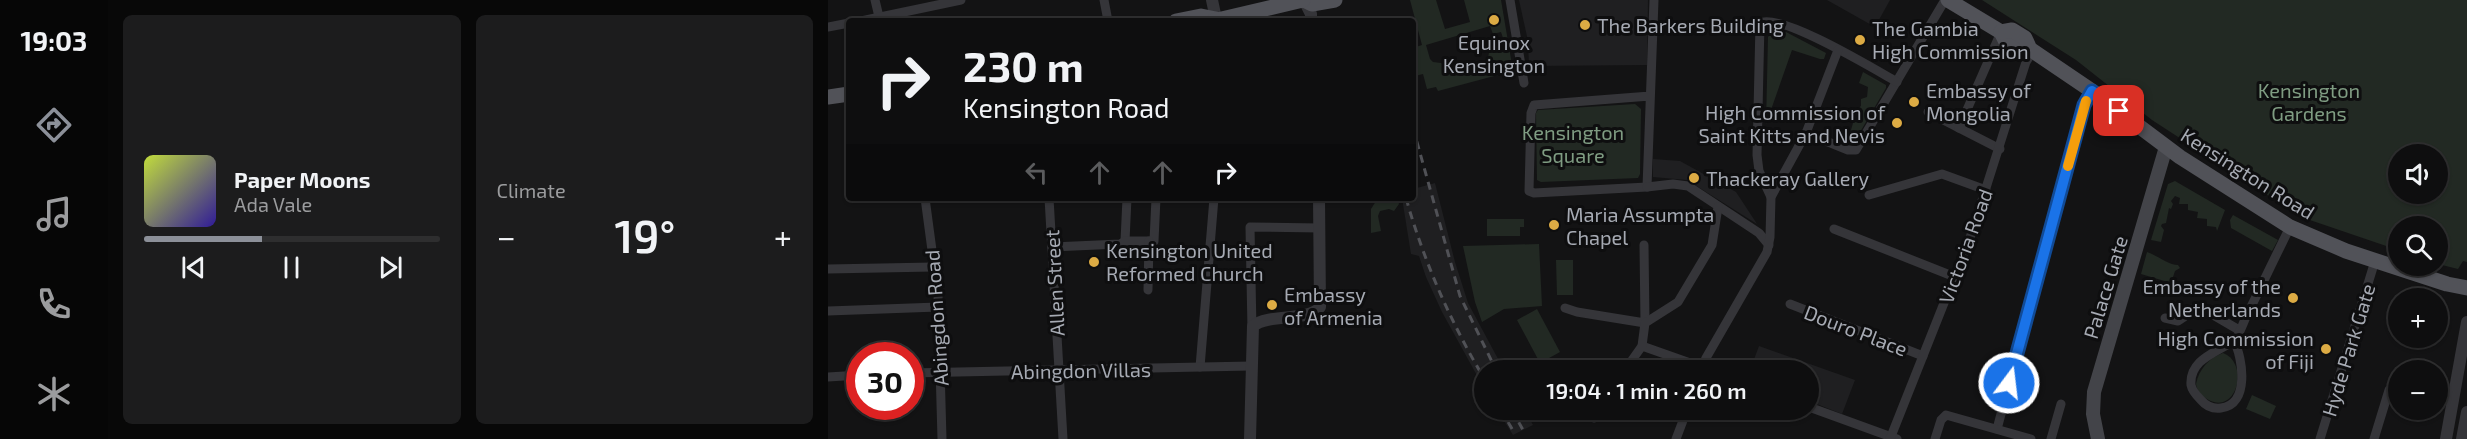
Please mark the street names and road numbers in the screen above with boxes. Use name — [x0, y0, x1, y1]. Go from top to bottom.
street label: Kensington Road — [2177, 122, 2319, 224]
street label: Victoria Road — [1933, 185, 1997, 307]
street label: Allen Street — [1039, 229, 1069, 337]
street label: Palace Gate — [2078, 233, 2132, 341]
street label: Abingdon Road — [919, 249, 953, 387]
street label: Hyde Park Gate — [2316, 281, 2380, 419]
street label: Douro Place — [1801, 299, 1911, 361]
street label: Abingdon Villas — [1011, 357, 1151, 383]

